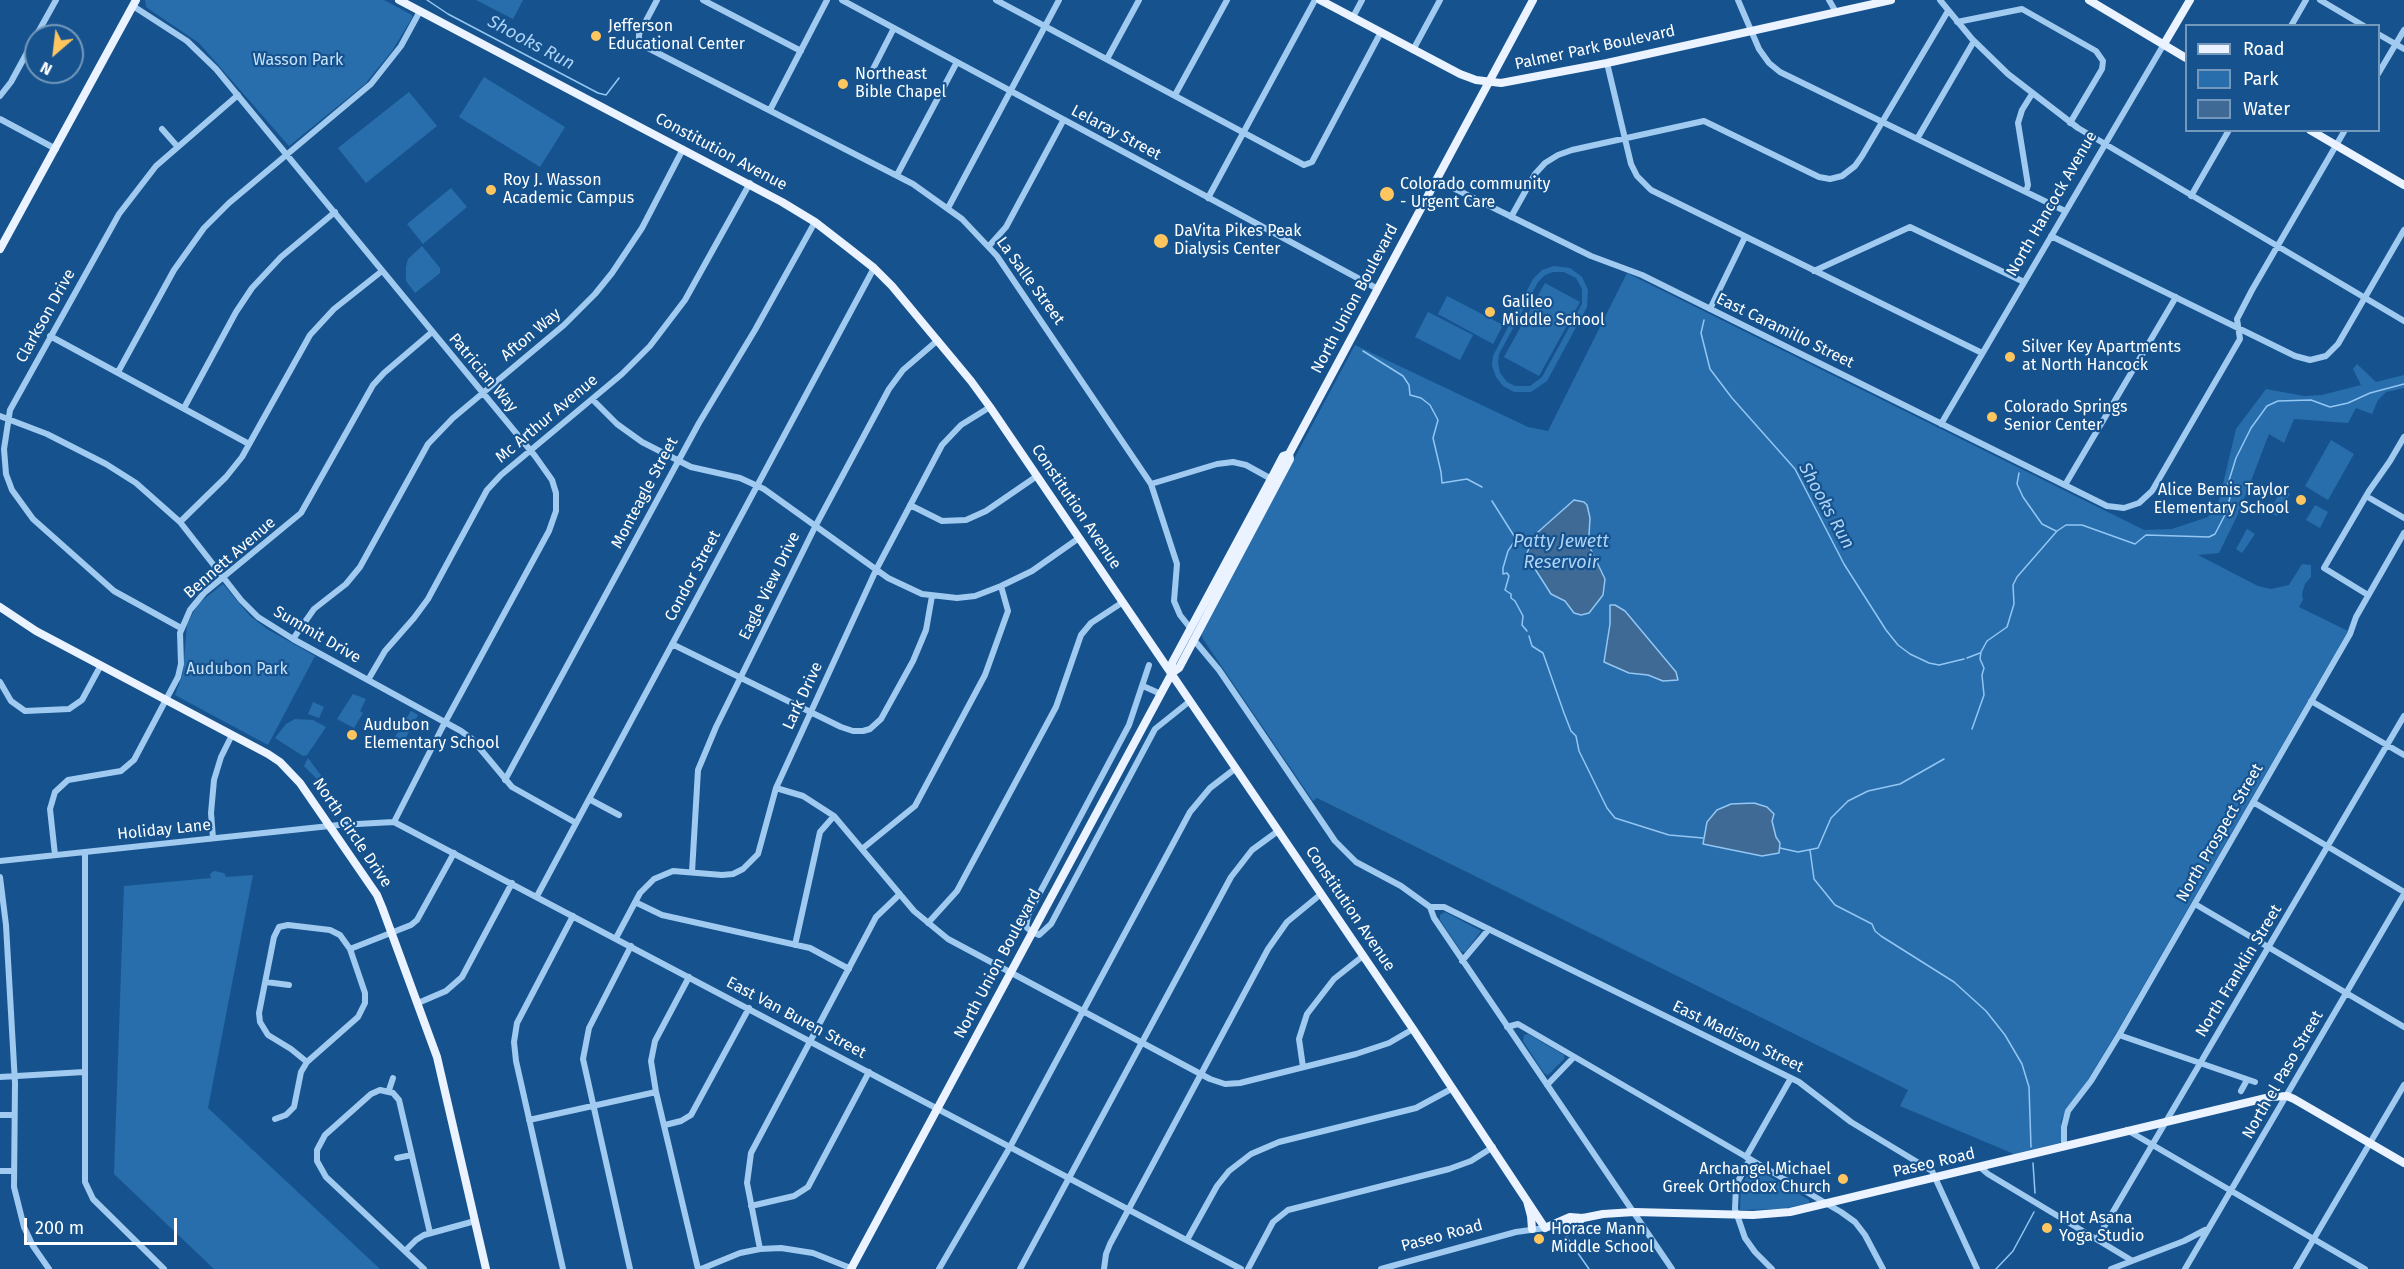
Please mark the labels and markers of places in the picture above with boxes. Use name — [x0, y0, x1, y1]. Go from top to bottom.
place label: Jefferson Educational Center — [608, 17, 745, 55]
marker: Jefferson Educational Center — [589, 29, 603, 43]
place label: Northeast Bible Chapel — [855, 65, 946, 103]
marker: Northeast Bible Chapel — [836, 77, 850, 91]
place label: Roy J. Wasson Academic Campus — [503, 171, 634, 209]
place label: Colorado community - Urgent Care — [1400, 175, 1550, 213]
marker: Roy J. Wasson Academic Campus — [484, 183, 498, 197]
marker: Colorado community - Urgent Care — [1378, 185, 1396, 203]
place label: DaVita Pikes Peak Dialysis Center — [1174, 222, 1301, 260]
marker: DaVita Pikes Peak Dialysis Center — [1152, 232, 1170, 250]
place label: Galileo Middle School — [1502, 293, 1605, 331]
marker: Galileo Middle School — [1483, 305, 1497, 319]
place label: Silver Key Apartments at North Hancock — [2022, 338, 2181, 376]
marker: Silver Key Apartments at North Hancock — [2003, 350, 2017, 364]
place label: Colorado Springs Senior Center — [2004, 398, 2127, 436]
marker: Colorado Springs Senior Center — [1985, 410, 1999, 424]
place label: Alice Bemis Taylor Elementary School — [2154, 481, 2289, 519]
marker: Alice Bemis Taylor Elementary School — [2294, 493, 2308, 507]
place label: Audubon Elementary School — [364, 716, 499, 754]
marker: Audubon Elementary School — [345, 728, 359, 742]
place label: Archangel Michael Greek Orthodox Church — [1663, 1160, 1831, 1198]
marker: Archangel Michael Greek Orthodox Church — [1836, 1172, 1850, 1186]
place label: Hot Asana Yoga Studio — [2059, 1209, 2144, 1247]
place label: Horace Mann Middle School — [1551, 1220, 1654, 1258]
marker: Hot Asana Yoga Studio — [2040, 1221, 2054, 1235]
marker: Horace Mann Middle School — [1532, 1232, 1546, 1246]

